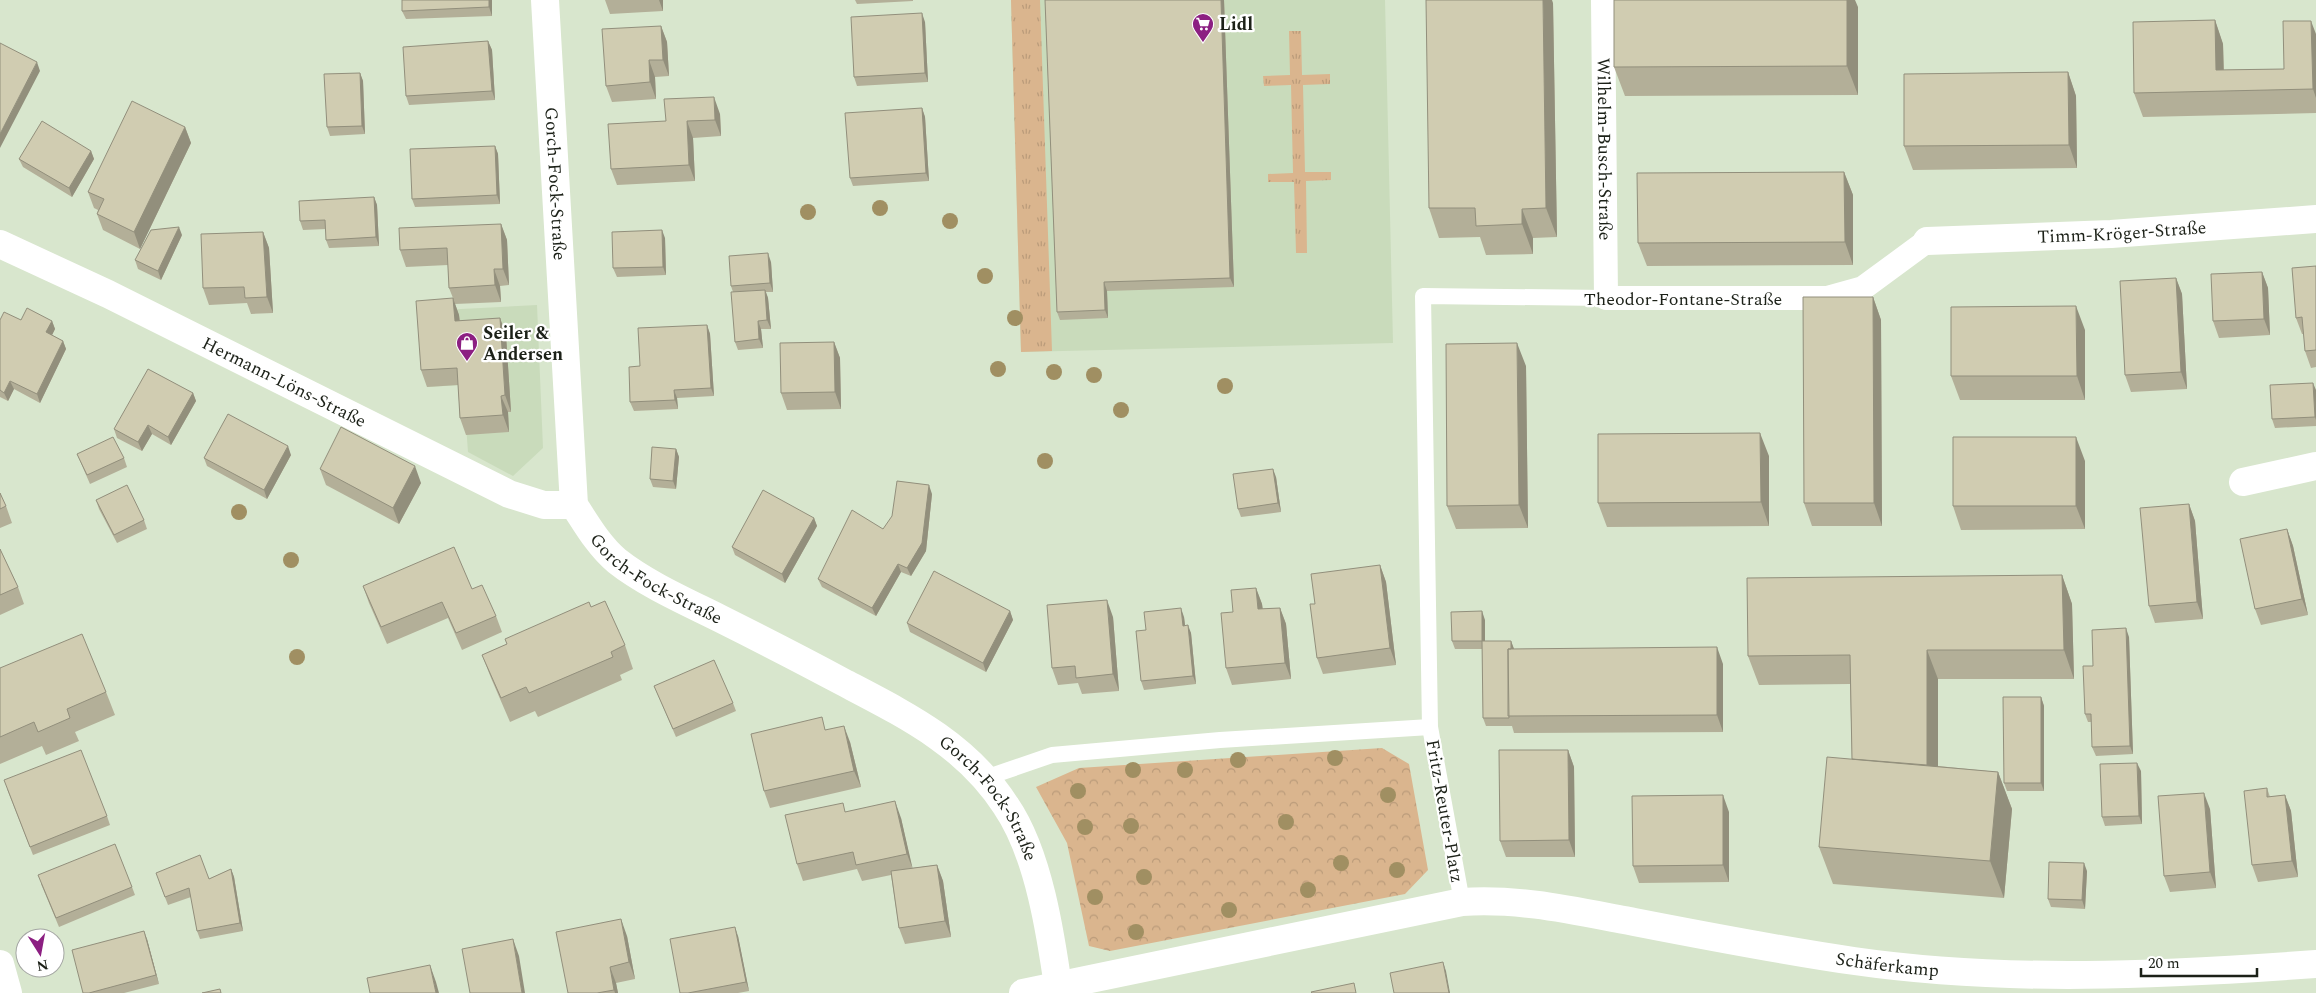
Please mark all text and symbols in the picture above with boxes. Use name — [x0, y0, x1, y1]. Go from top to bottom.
place label: Lidl — [1219, 11, 1253, 38]
supermarket icon: Lidl — [1191, 12, 1215, 43]
street label: Wilhelm-Busch-Straße — [1590, 57, 1618, 241]
street label: Gorch-Fock-Straße — [537, 106, 573, 261]
street label: Timm-Kröger-Straße — [2037, 214, 2207, 251]
street label: Theodor-Fontane-Straße — [1584, 286, 1782, 313]
place label: Seiler & Andersen — [483, 320, 563, 368]
street label: Hermann-Löns-Straße — [197, 330, 371, 435]
shop icon: Seiler & Andersen — [455, 331, 479, 362]
street label: Gorch-Fock-Straße — [583, 528, 727, 631]
street label: Gorch-Fock-Straße — [933, 729, 1044, 865]
street label: Fritz-Reuter-Platz — [1419, 737, 1470, 885]
north arrow — [15, 928, 65, 978]
street label: Schäferkamp — [1834, 945, 1940, 984]
scale bar — [2141, 946, 2257, 978]
text: 20 m — [2148, 952, 2180, 975]
text: N — [35, 954, 50, 977]

